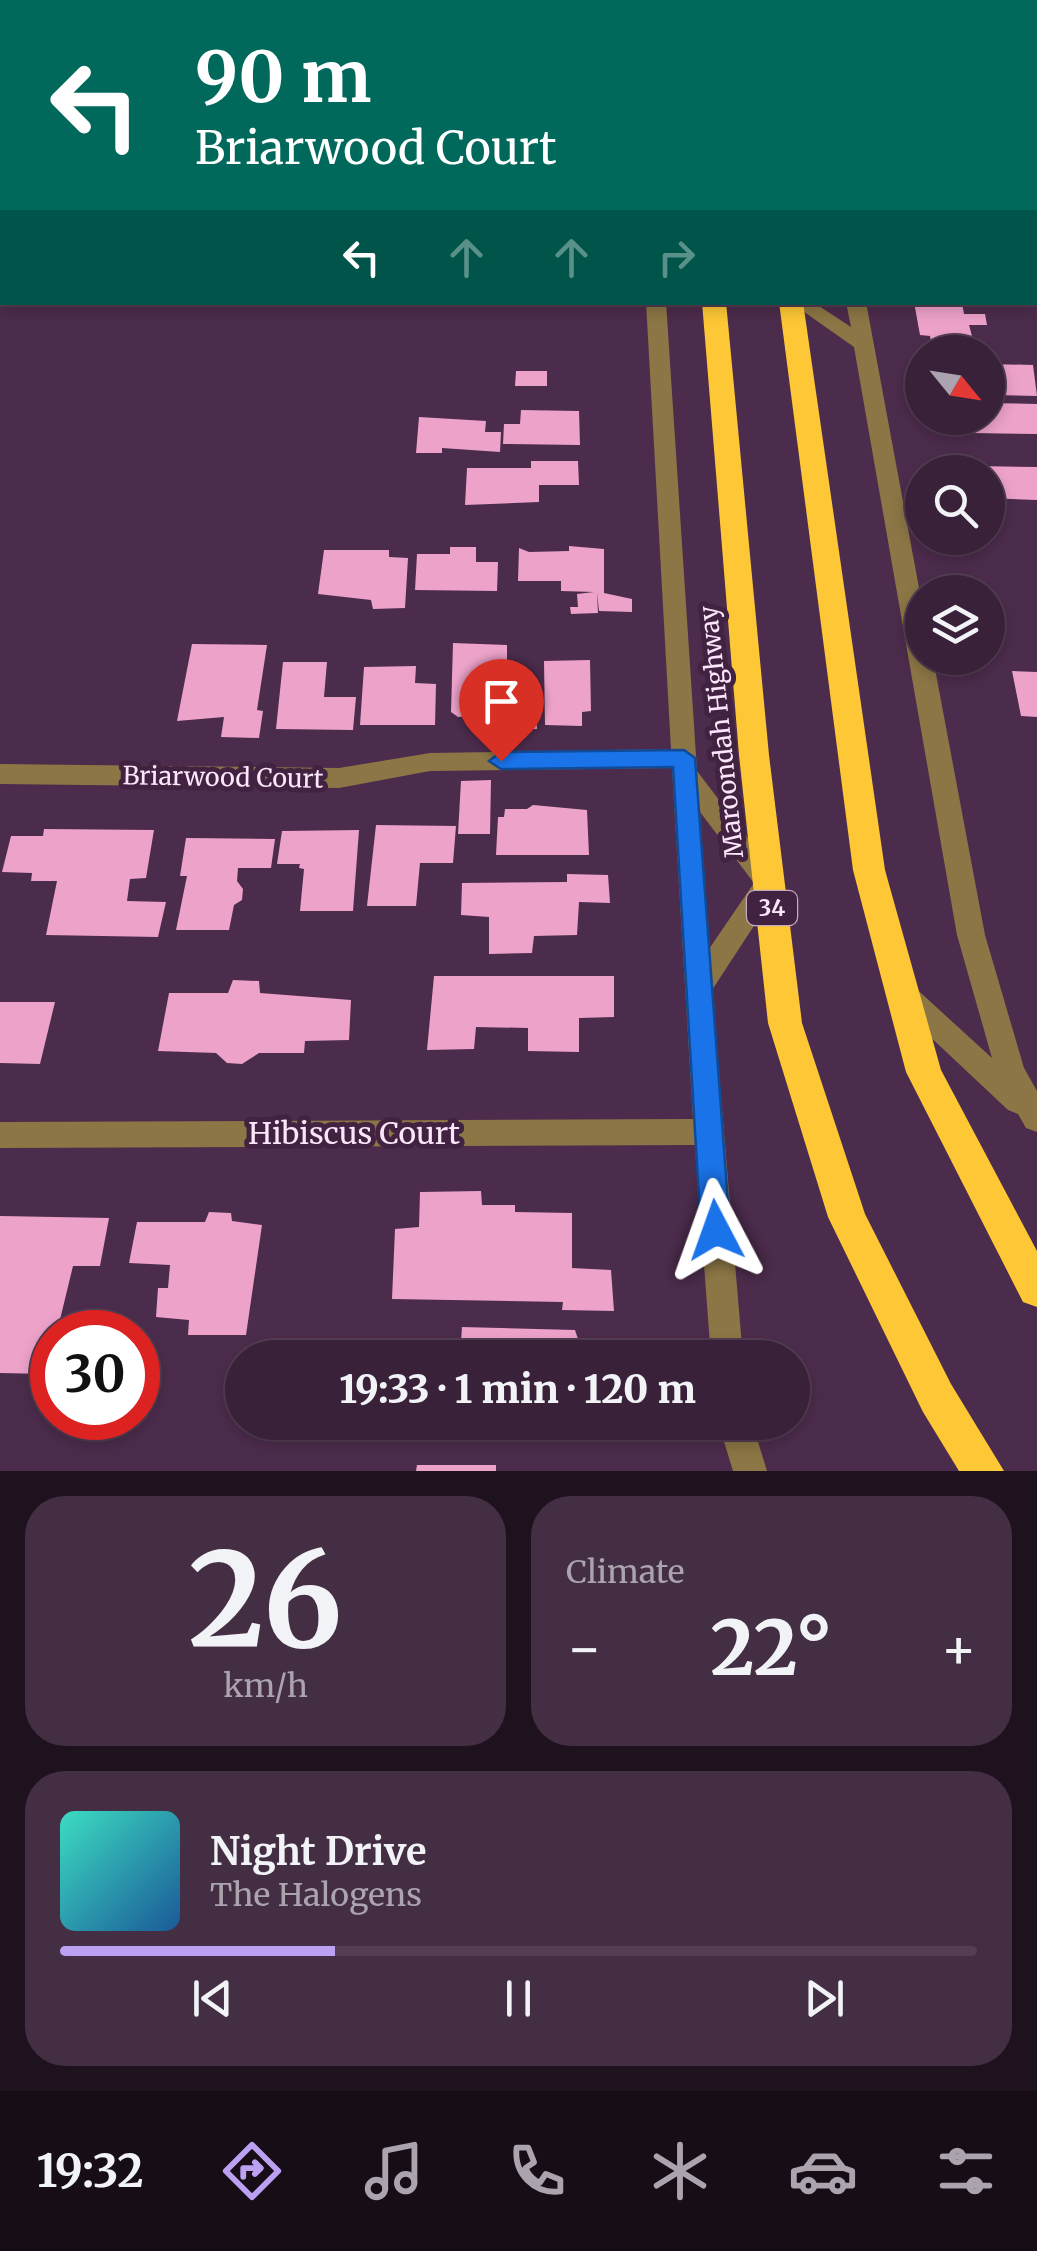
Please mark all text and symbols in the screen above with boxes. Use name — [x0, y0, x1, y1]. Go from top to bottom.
text: 90 m — [195, 33, 372, 121]
icon: left — [30, 40, 160, 170]
text: Briarwood Court — [195, 120, 557, 176]
icon: left — [334, 230, 389, 285]
icon: ahead — [439, 230, 494, 285]
icon: ahead — [544, 230, 599, 285]
icon: right — [649, 230, 704, 285]
north arrow — [905, 335, 1005, 435]
map controls — [905, 335, 1005, 675]
button: search — [905, 455, 1005, 555]
button: layers — [905, 575, 1005, 675]
street label: Maroondah Highway — [692, 604, 750, 860]
pin — [459, 659, 544, 762]
icon: arrive — [474, 674, 529, 729]
street label: Briarwood Court — [122, 759, 324, 795]
road number: 34 — [747, 891, 797, 925]
street label: Hibiscus Court — [248, 1114, 460, 1152]
position arrow — [664, 1178, 768, 1282]
speed limit sign: 30 — [30, 1310, 160, 1440]
text: 19:33 · 1 min · 120 m — [339, 1366, 696, 1413]
text: 26 — [188, 1519, 343, 1682]
text: Climate — [566, 1552, 684, 1592]
text: 22° — [710, 1601, 833, 1695]
text: − — [566, 1614, 603, 1683]
text: + — [940, 1614, 977, 1683]
text: km/h — [223, 1666, 308, 1706]
text: Night Drive — [210, 1828, 427, 1875]
text: The Halogens — [210, 1875, 422, 1915]
icon: previous — [185, 1971, 240, 2026]
icon: pause — [491, 1971, 546, 2026]
icon: next — [797, 1971, 852, 2026]
icon: directions — [217, 2136, 287, 2206]
icon: music — [359, 2136, 429, 2206]
icon: phone — [502, 2136, 572, 2206]
icon: climate — [645, 2136, 715, 2206]
icon: car — [788, 2136, 858, 2206]
icon: filters — [931, 2136, 1001, 2206]
text: 19:32 — [36, 2143, 144, 2199]

